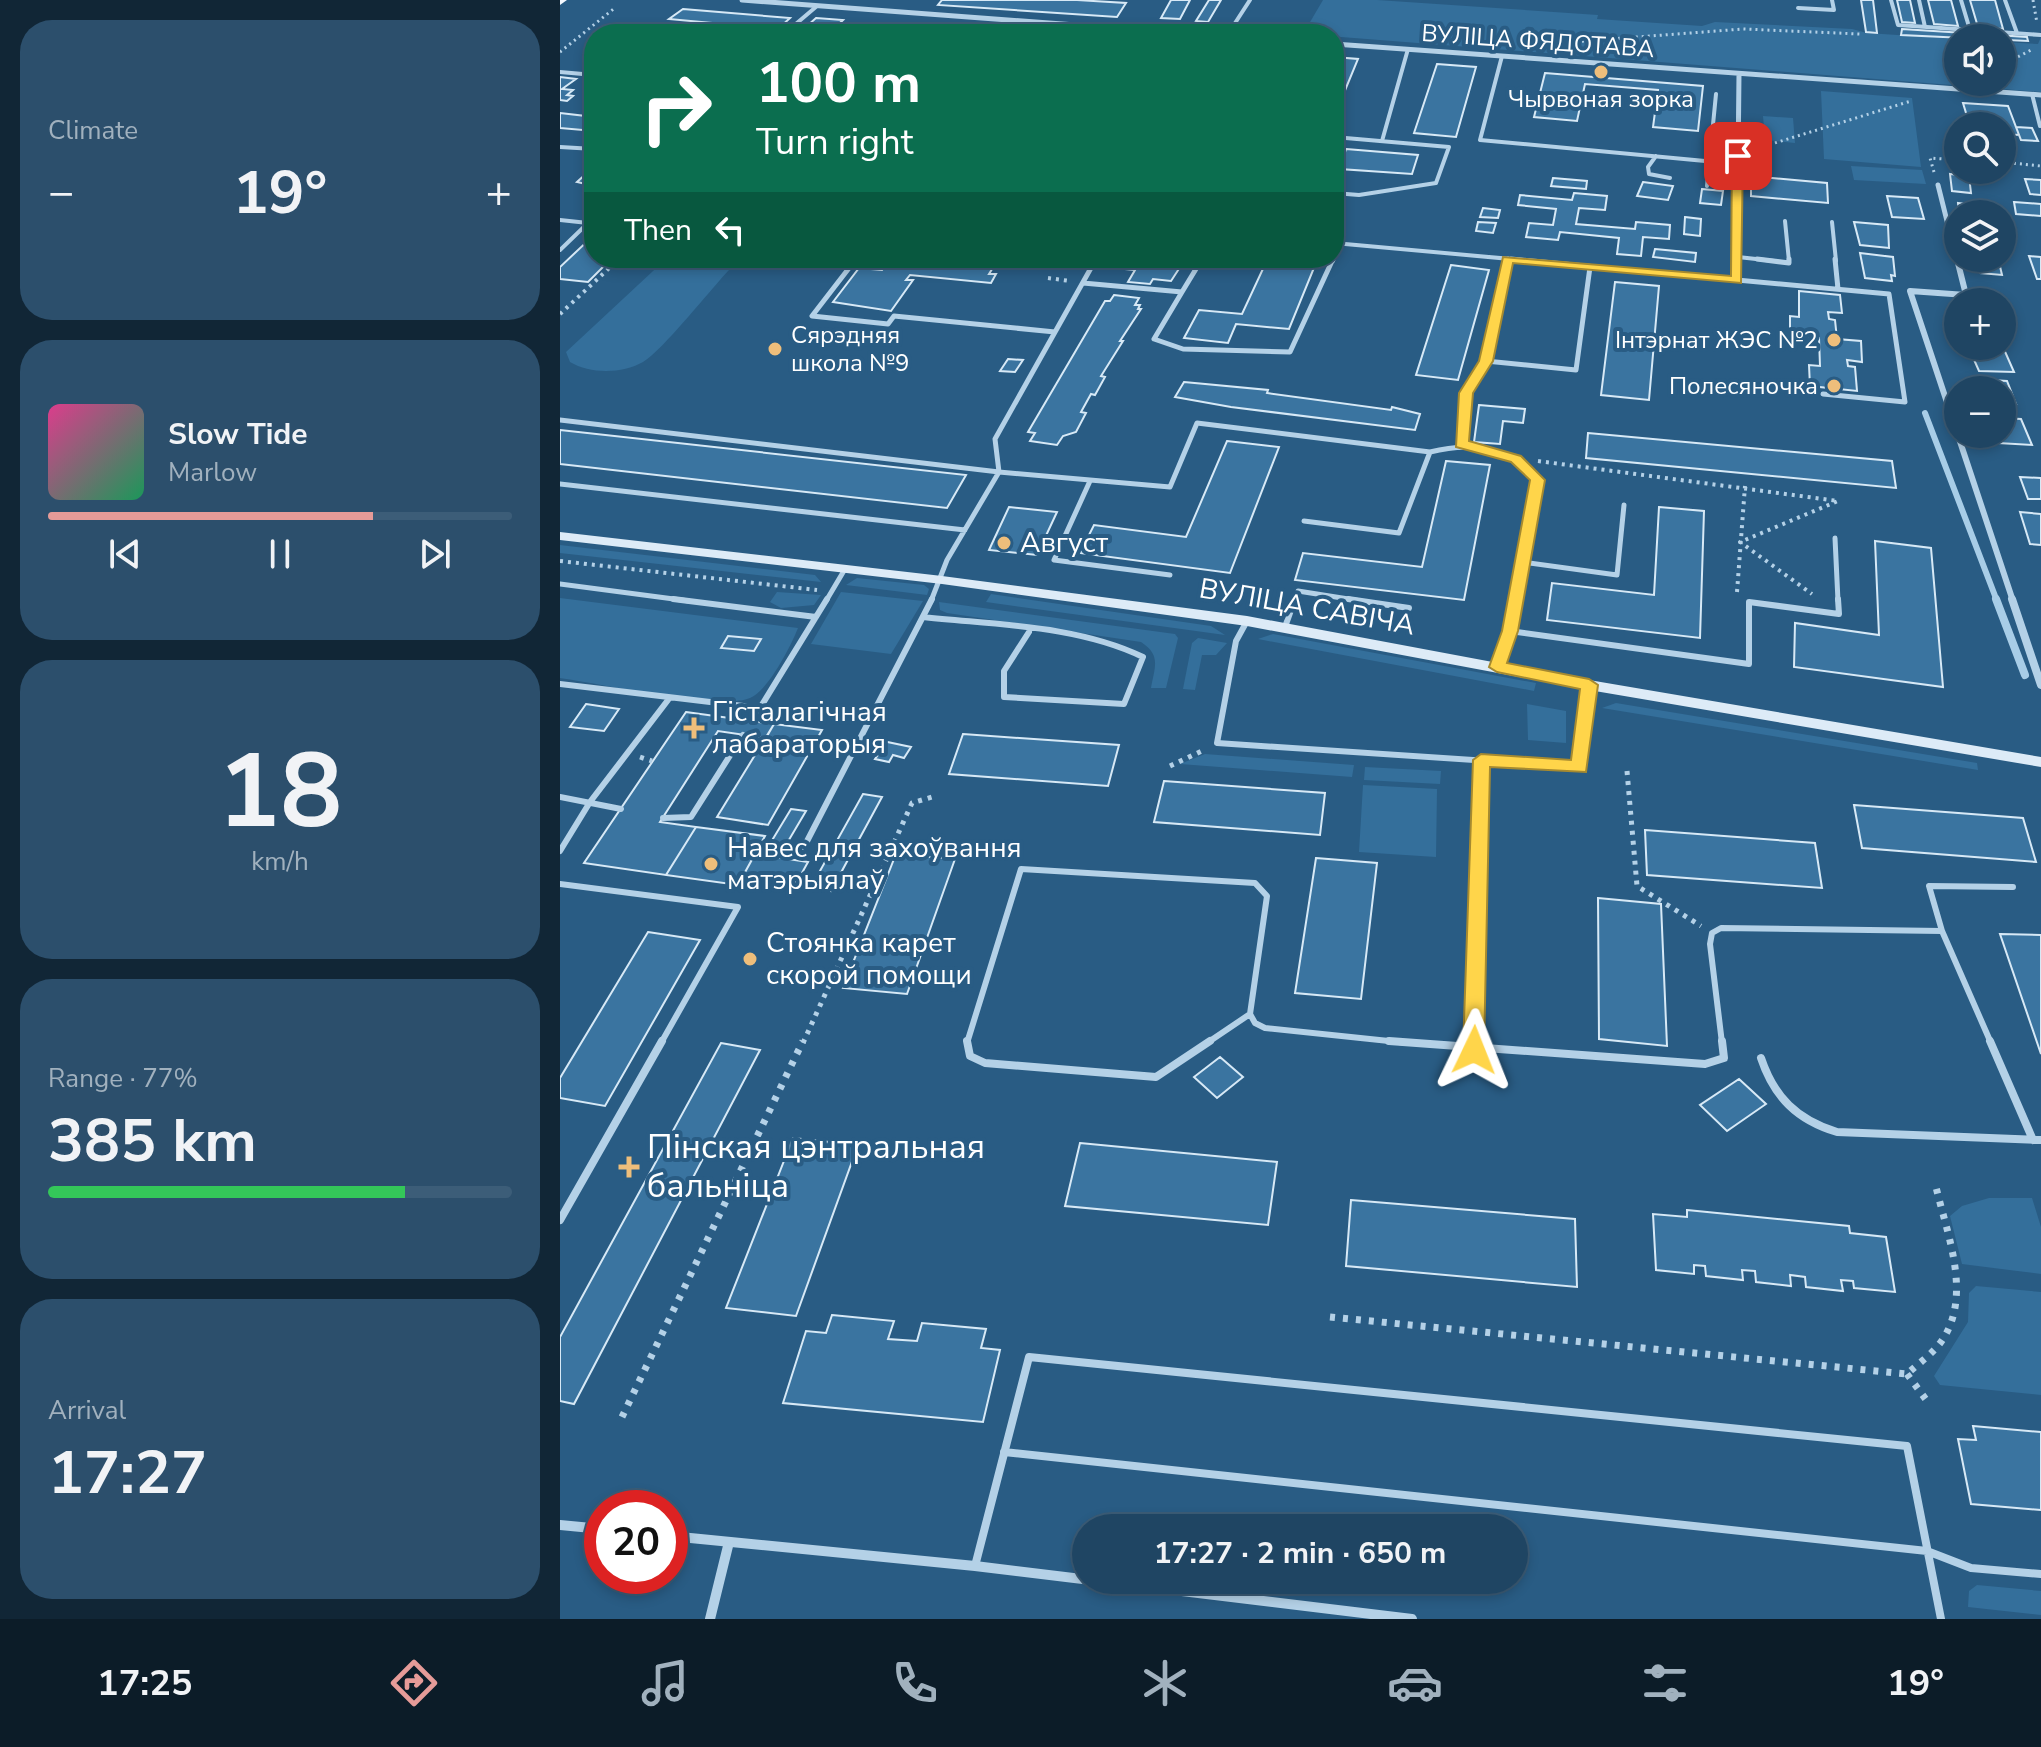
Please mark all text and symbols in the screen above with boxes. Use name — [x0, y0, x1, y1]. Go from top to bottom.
street label: ВУЛІЦА ФЯДОТАВА — [1420, 17, 1656, 65]
map controls — [1944, 24, 2016, 448]
button: sound — [1944, 24, 2016, 96]
text: 100 m — [756, 45, 921, 122]
icon: right — [624, 56, 728, 160]
marker: Чырвоная зорка — [1592, 63, 1610, 81]
place label: Чырвоная зорка — [1508, 83, 1694, 115]
button: search — [1944, 112, 2016, 184]
text: Climate — [48, 113, 138, 148]
text: Turn right — [756, 118, 913, 167]
pin — [1704, 122, 1772, 190]
icon: arrive — [1716, 134, 1760, 178]
text: 19° — [233, 152, 327, 234]
text: − — [48, 163, 74, 223]
text: + — [486, 163, 512, 223]
button: layers — [1944, 200, 2016, 272]
icon: left — [708, 208, 752, 252]
text: Then — [624, 210, 692, 251]
button: + — [1944, 288, 2016, 360]
place label: Сярэдняя школа №9 — [791, 319, 909, 379]
place label: Інтэрнат ЖЭС №2 — [1615, 324, 1818, 356]
marker: Інтэрнат ЖЭС №2 — [1825, 331, 1843, 349]
marker: Сярэдняя школа №9 — [766, 340, 784, 358]
place label: Полесяночка — [1669, 370, 1818, 402]
button: − — [1944, 376, 2016, 448]
marker: Полесяночка — [1825, 377, 1843, 395]
text: Slow Tide — [168, 414, 308, 455]
text: Marlow — [168, 455, 257, 490]
place label: Август — [1020, 524, 1109, 562]
icon: previous — [103, 532, 147, 576]
icon: pause — [258, 532, 302, 576]
icon: next — [413, 532, 457, 576]
marker: Август — [995, 534, 1013, 552]
street label: ВУЛІЦА САВІЧА — [1196, 569, 1418, 645]
place label: Гісталагічная лабараторыя — [712, 693, 887, 763]
marker: Гісталагічная лабараторыя — [683, 717, 705, 739]
text: 18 — [218, 721, 342, 863]
place label: Навес для захоўвання матэрыялаў — [727, 829, 1022, 899]
text: km/h — [251, 844, 309, 879]
marker: Навес для захоўвання матэрыялаў — [702, 855, 720, 873]
place label: Стоянка карет скорой помощи — [766, 924, 972, 994]
marker: Стоянка карет скорой помощи — [741, 950, 759, 968]
position arrow — [1432, 1008, 1516, 1092]
text: Range · 77% — [48, 1061, 198, 1096]
text: 385 km — [48, 1100, 257, 1182]
place label: Пінская цэнтральная бальніца — [647, 1124, 985, 1209]
marker: Пінская цэнтральная бальніца — [618, 1156, 640, 1178]
text: Arrival — [48, 1393, 126, 1428]
text: 17:27 — [48, 1432, 207, 1514]
speed limit sign: 20 — [584, 1490, 688, 1594]
text: 17:27 · 2 min · 650 m — [1154, 1533, 1446, 1574]
icon: directions — [386, 1655, 442, 1711]
icon: music — [637, 1655, 693, 1711]
icon: phone — [887, 1655, 943, 1711]
icon: climate — [1137, 1655, 1193, 1711]
icon: car — [1387, 1655, 1443, 1711]
icon: filters — [1637, 1655, 1693, 1711]
text: 17:25 — [97, 1659, 192, 1708]
text: 19° — [1887, 1659, 1944, 1708]

